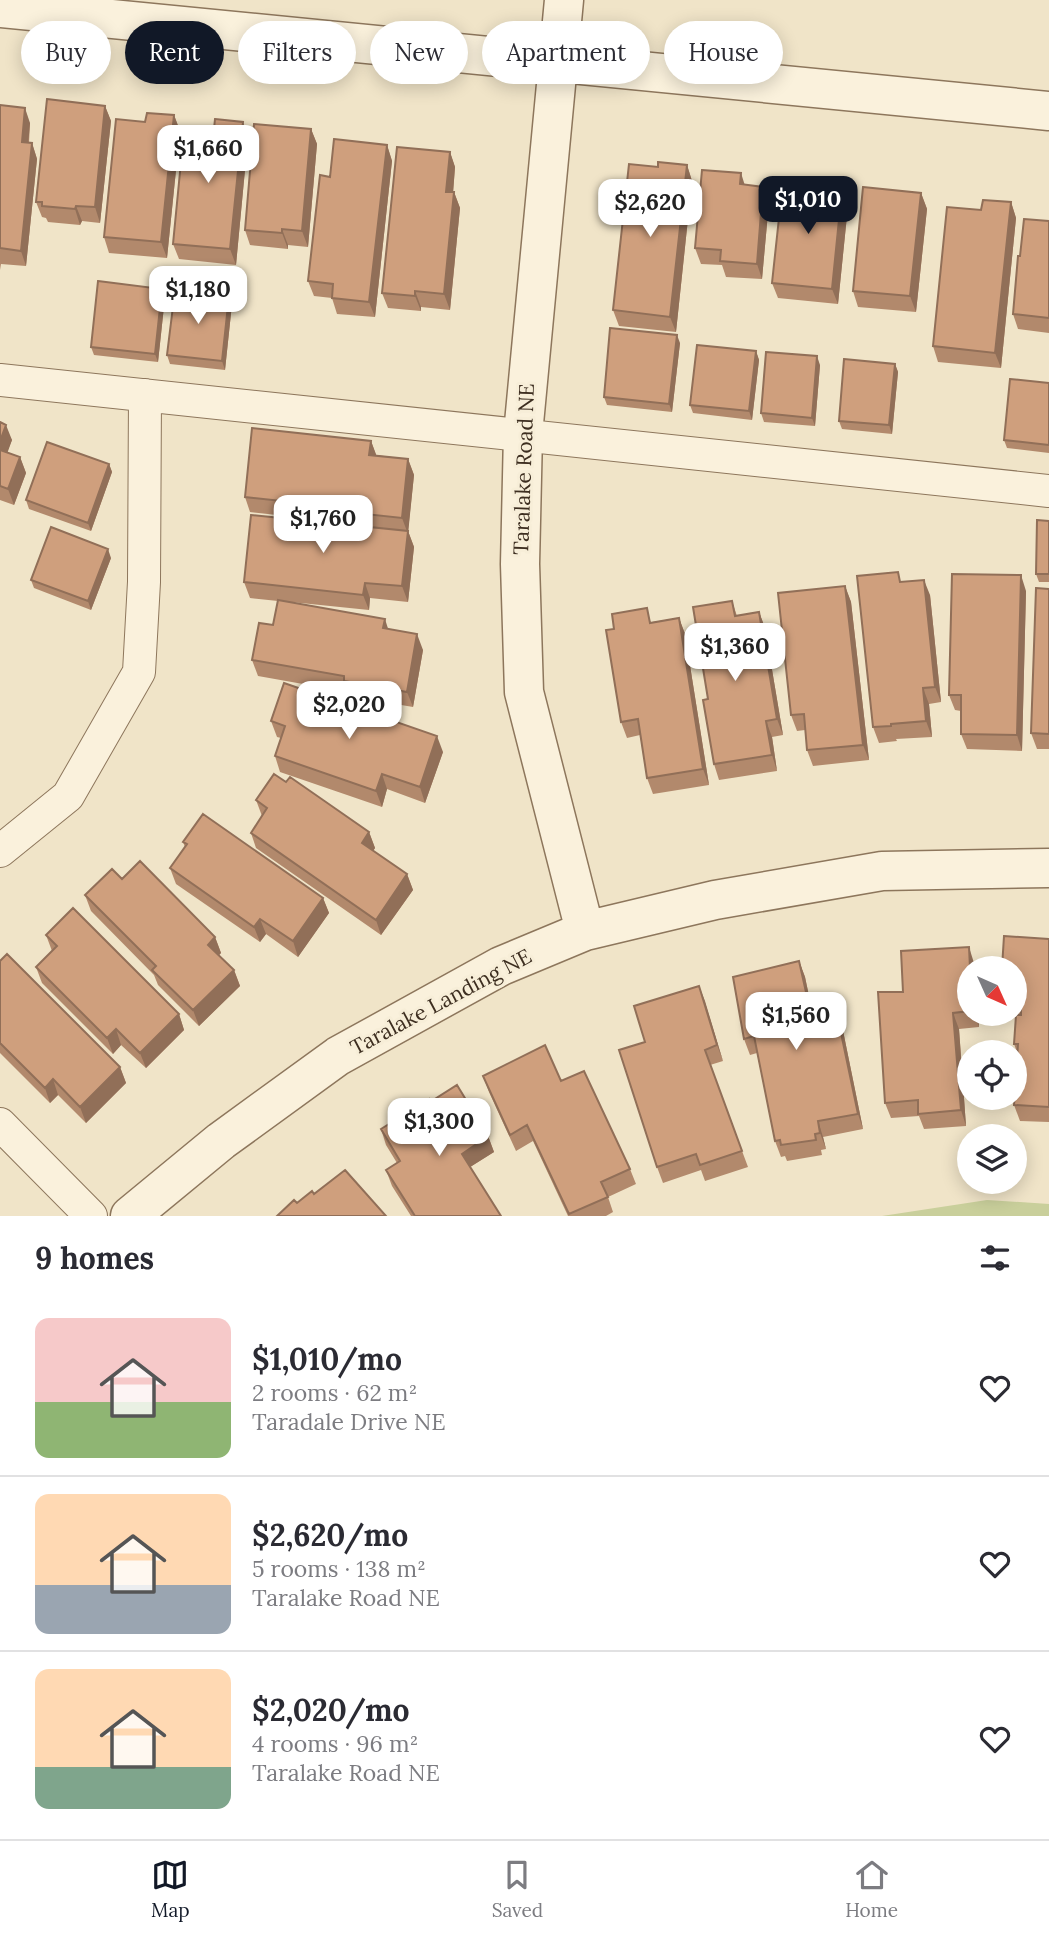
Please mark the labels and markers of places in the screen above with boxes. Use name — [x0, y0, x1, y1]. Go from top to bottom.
pin: $1,660 — [151, 125, 265, 185]
pin: $1,010 — [751, 176, 865, 236]
pin: $2,620 — [593, 180, 707, 239]
pin: $1,180 — [141, 266, 255, 326]
pin: $1,760 — [266, 496, 380, 555]
pin: $1,360 — [678, 624, 792, 683]
pin: $2,020 — [292, 682, 406, 741]
pin: $1,560 — [739, 992, 853, 1052]
pin: $1,300 — [382, 1098, 496, 1158]

